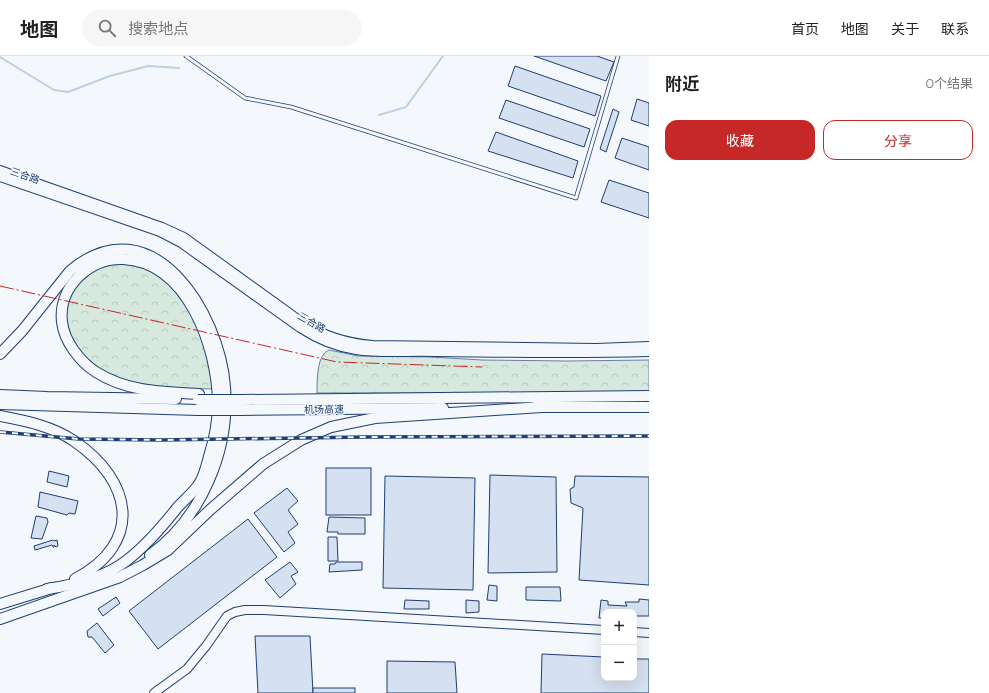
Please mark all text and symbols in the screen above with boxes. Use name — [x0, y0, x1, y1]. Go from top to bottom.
search box — [82, 10, 362, 46]
icon: search — [96, 17, 118, 39]
text: 地图 — [20, 18, 58, 41]
text: 搜索地点 — [128, 19, 188, 38]
text: 首页 — [791, 20, 819, 38]
text: 地图 — [841, 20, 869, 38]
text: 关于 — [891, 20, 919, 38]
text: 联系 — [941, 20, 969, 38]
text: 附近 — [665, 74, 699, 94]
text: 0个结果 — [925, 75, 973, 91]
button: 收藏 — [665, 120, 815, 160]
button: 分享 — [823, 120, 973, 160]
street label: 三合路 — [9, 164, 41, 187]
street label: 三合路 — [296, 309, 328, 336]
street label: 机场高速 — [304, 403, 344, 416]
map controls — [601, 609, 637, 681]
button: + — [601, 609, 637, 645]
button: − — [601, 645, 637, 681]

